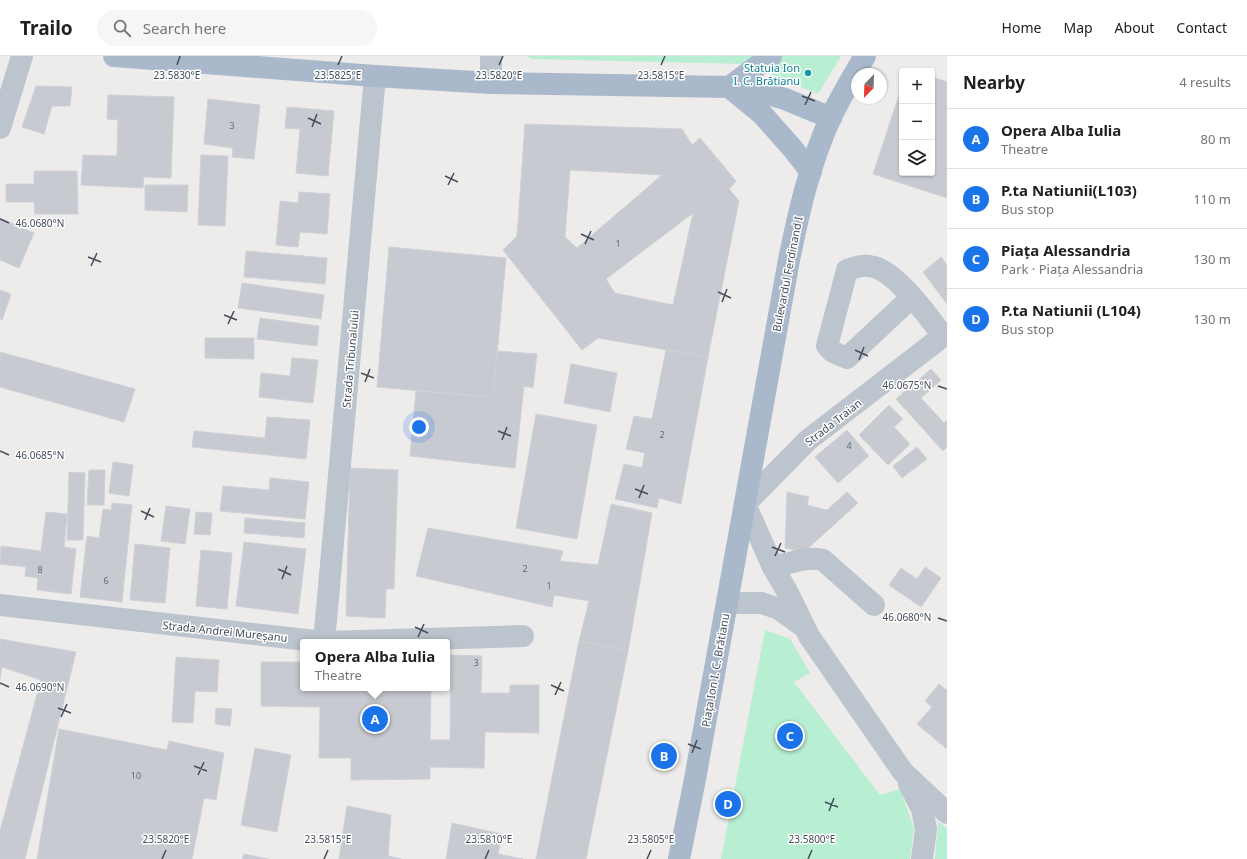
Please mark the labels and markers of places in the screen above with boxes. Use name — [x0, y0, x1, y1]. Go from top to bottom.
place label: Statuia Ion I. C. Brătianu — [733, 60, 800, 88]
marker: Statuia Ion I. C. Brătianu — [803, 68, 813, 78]
pin: A — [362, 704, 388, 734]
pin: C — [777, 721, 803, 751]
pin: B — [651, 741, 677, 771]
pin: D — [715, 789, 741, 819]

